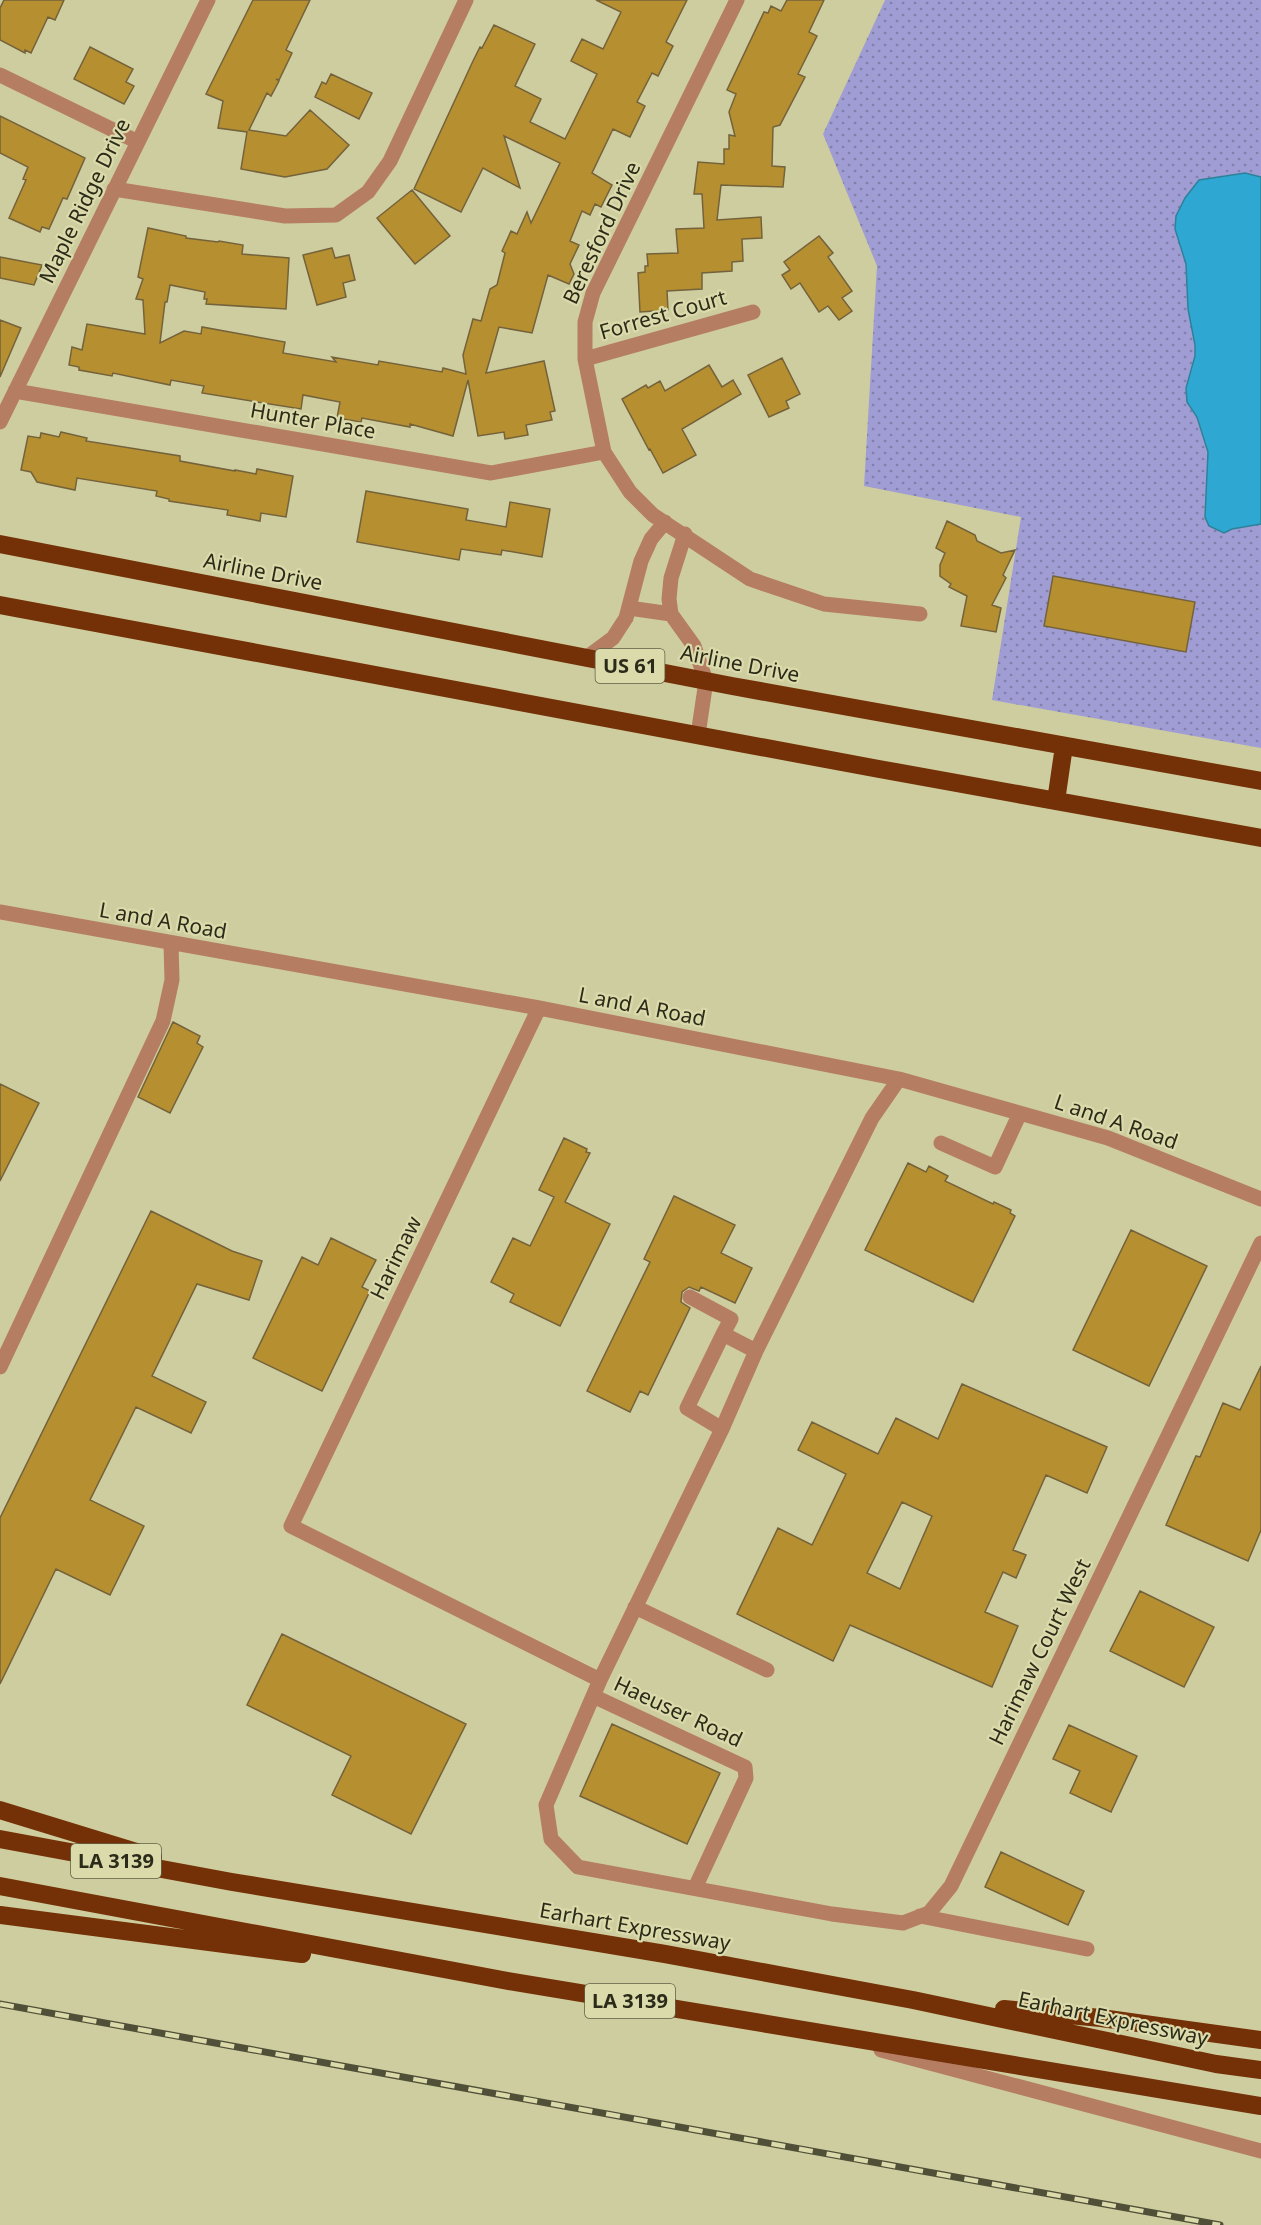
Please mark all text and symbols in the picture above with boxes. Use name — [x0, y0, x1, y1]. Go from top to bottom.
street label: Maple Ridge Drive — [32, 114, 136, 288]
street label: Beresford Drive — [556, 157, 646, 308]
street label: Forrest Court — [596, 282, 730, 346]
street label: Hunter Place — [248, 395, 378, 445]
street label: Airline Drive — [201, 546, 325, 596]
street label: Airline Drive — [678, 638, 802, 688]
road number: US 61 — [596, 649, 664, 683]
street label: L and A Road — [97, 895, 229, 945]
street label: L and A Road — [576, 980, 708, 1032]
street label: L and A Road — [1051, 1087, 1182, 1155]
street label: Harimaw — [363, 1211, 427, 1304]
street label: Harimaw Court West — [982, 1553, 1097, 1749]
street label: Haeuser Road — [610, 1669, 747, 1753]
road number: LA 3139 — [71, 1844, 161, 1878]
street label: Earhart Expressway — [537, 1895, 733, 1957]
road number: LA 3139 — [585, 1984, 675, 2018]
street label: Earhart Expressway — [1016, 1984, 1211, 2052]

